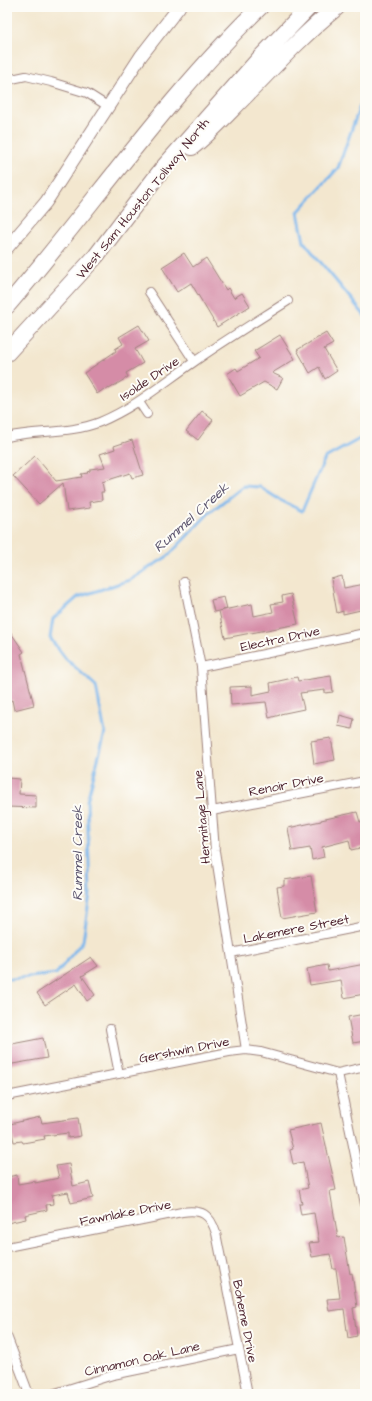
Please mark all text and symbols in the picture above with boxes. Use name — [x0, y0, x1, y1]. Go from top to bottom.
street label: West Sam Houston Tollway North — [72, 114, 215, 284]
street label: Isolde Drive — [116, 352, 183, 405]
water label: Rummel Creek — [149, 478, 234, 557]
street label: Electra Drive — [239, 622, 321, 656]
street label: Hermitage Lane — [189, 769, 216, 865]
street label: Renoir Drive — [247, 769, 325, 801]
water label: Rummel Creek — [68, 805, 88, 901]
street label: Lakemere Street — [242, 910, 351, 948]
street label: Gershwin Drive — [137, 1032, 231, 1068]
street label: Fawnlake Drive — [78, 1195, 172, 1231]
street label: Boheme Drive — [228, 1278, 262, 1364]
street label: Cinnamon Oak Lane — [83, 1337, 202, 1381]

